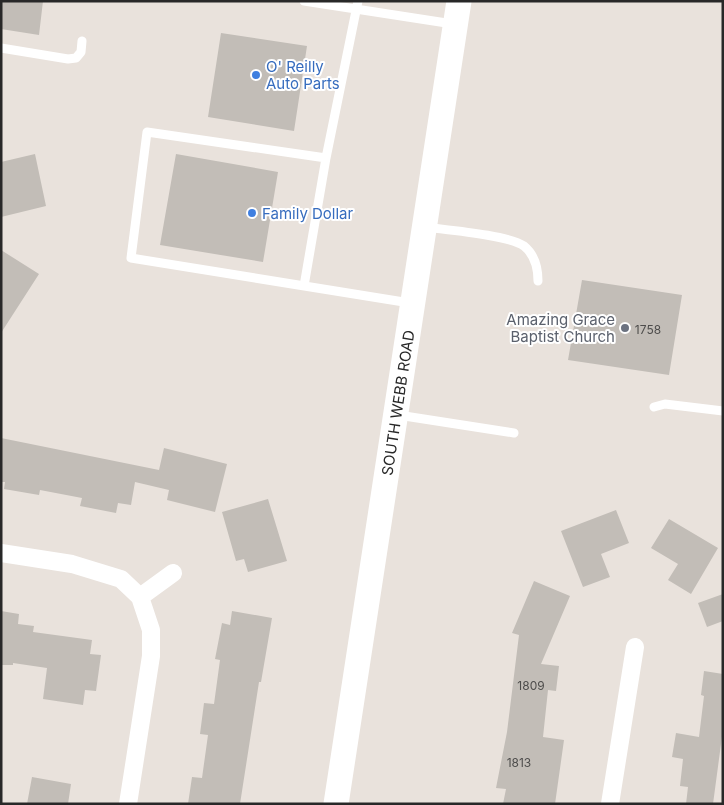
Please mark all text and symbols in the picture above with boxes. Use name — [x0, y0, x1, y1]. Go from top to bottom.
place label: O' Reilly Auto Parts — [266, 57, 340, 93]
marker: O' Reilly Auto Parts — [250, 69, 262, 81]
place label: Family Dollar — [262, 204, 354, 223]
marker: Family Dollar — [246, 207, 258, 219]
place label: Amazing Grace Baptist Church — [506, 310, 615, 346]
marker: Amazing Grace Baptist Church — [619, 322, 631, 334]
house number: 1758 — [635, 322, 661, 337]
street label: SOUTH WEBB ROAD — [377, 329, 418, 477]
house number: 1809 — [517, 678, 545, 693]
house number: 1813 — [507, 755, 531, 770]

